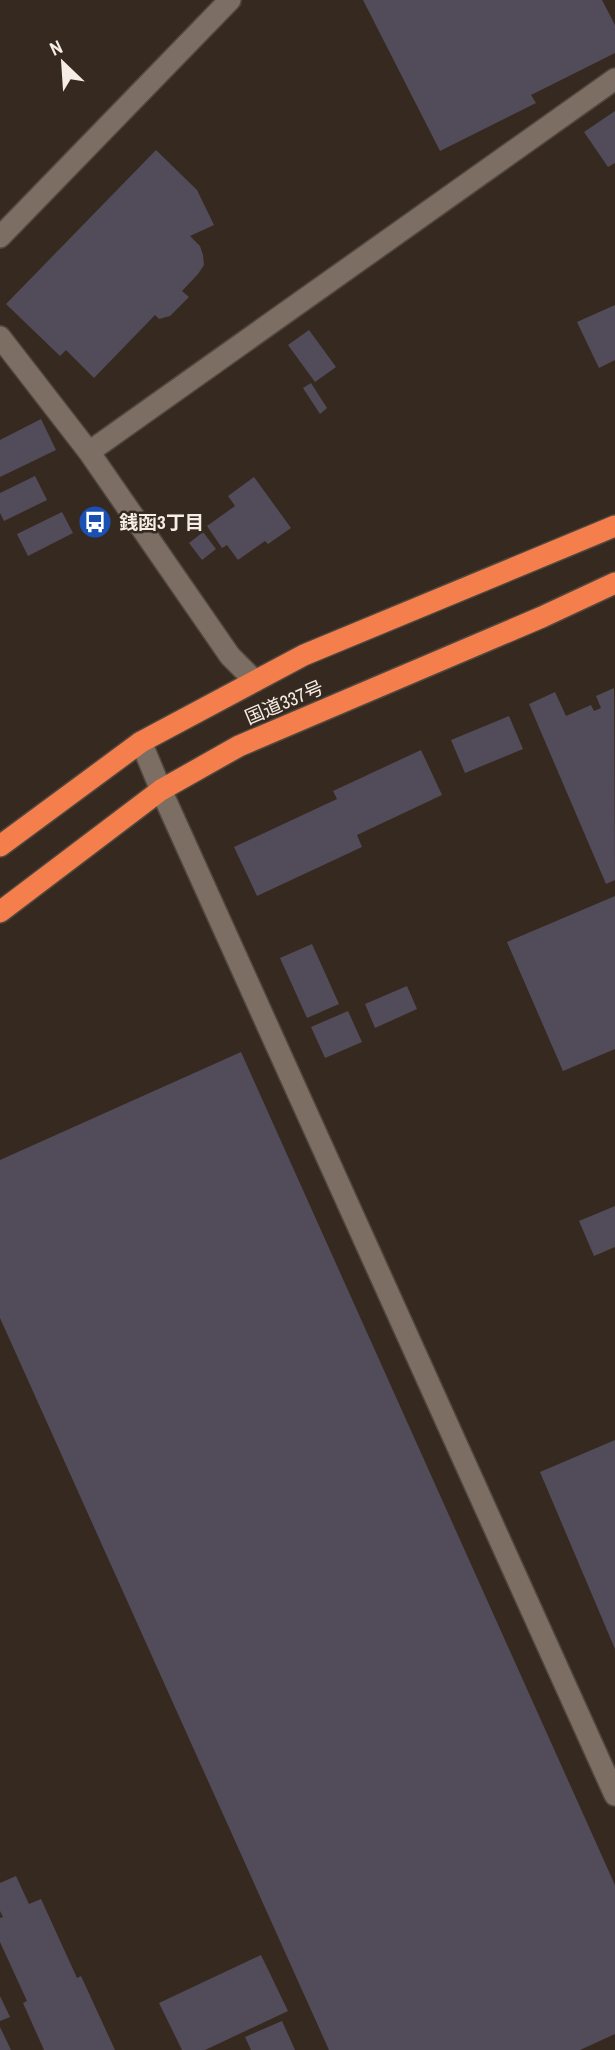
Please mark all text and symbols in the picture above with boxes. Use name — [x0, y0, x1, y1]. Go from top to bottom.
north arrow — [28, 28, 98, 98]
text: N — [45, 33, 66, 62]
bus stop icon: 銭函3丁目 — [76, 503, 114, 541]
place label: 銭函3丁目 — [119, 509, 204, 535]
street label: 国道337号 — [241, 674, 327, 730]

